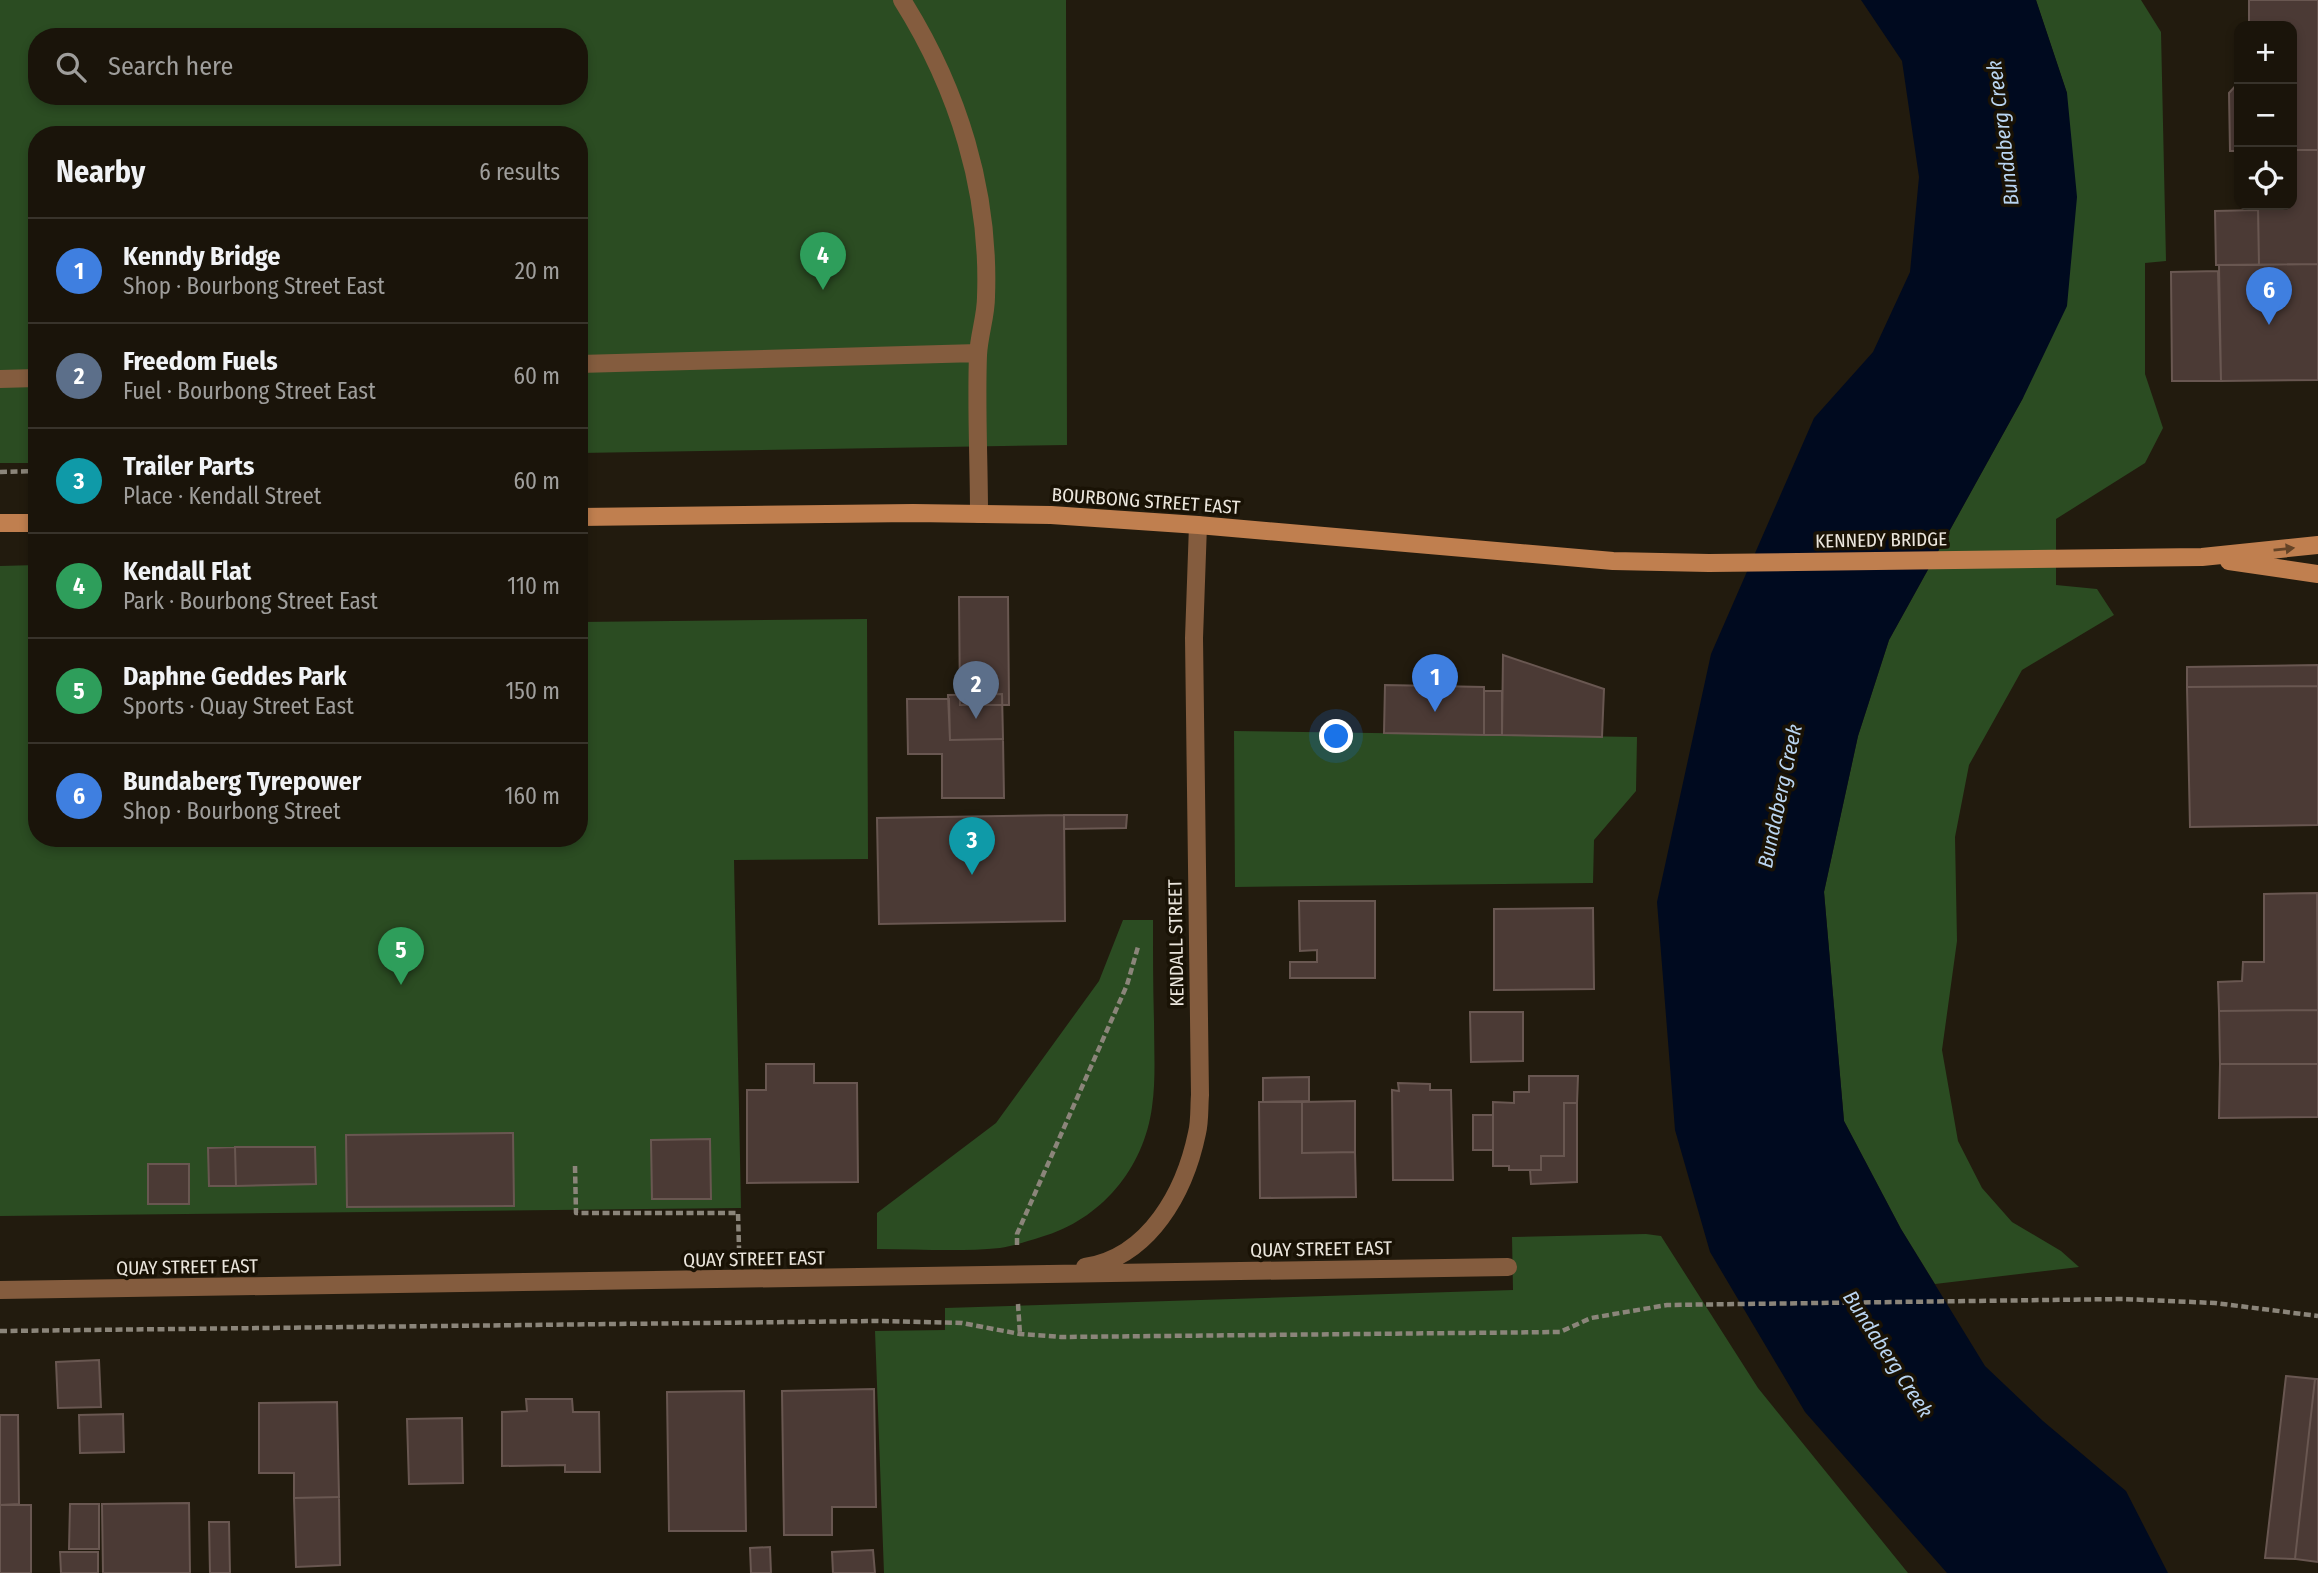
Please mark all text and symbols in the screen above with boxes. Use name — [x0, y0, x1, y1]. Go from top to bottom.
map controls — [2234, 21, 2297, 210]
button: + — [2234, 21, 2297, 84]
search box — [28, 28, 588, 105]
icon: search — [52, 48, 90, 86]
text: Search here — [108, 51, 233, 82]
water label: Bundaberg Creek — [1981, 59, 2025, 207]
button: − — [2234, 84, 2297, 147]
button: locate — [2234, 147, 2297, 210]
text: Nearby — [56, 154, 145, 190]
text: 6 results — [479, 158, 560, 186]
pin: 4 — [800, 232, 846, 290]
text: Kenndy Bridge — [123, 241, 281, 272]
text: 1 — [74, 257, 84, 285]
text: 20 m — [515, 257, 560, 285]
pin: 6 — [2246, 267, 2292, 325]
text: Shop · Bourbong Street East — [123, 272, 385, 300]
text: Freedom Fuels — [123, 346, 278, 377]
text: 2 — [74, 362, 84, 390]
text: 60 m — [514, 362, 560, 390]
text: Fuel · Bourbong Street East — [123, 377, 376, 405]
text: Trailer Parts — [123, 451, 254, 482]
text: 3 — [74, 467, 84, 495]
text: 60 m — [514, 467, 560, 495]
text: Place · Kendall Street — [123, 482, 321, 510]
street label: BOURBONG STREET EAST — [1051, 483, 1241, 519]
street label: KENNEDY BRIDGE — [1815, 527, 1947, 553]
one-way arrow — [2273, 543, 2295, 554]
text: Kendall Flat — [123, 556, 251, 587]
text: 4 — [73, 572, 85, 600]
text: 110 m — [507, 572, 560, 600]
text: Park · Bourbong Street East — [123, 587, 378, 615]
pin: 1 — [1412, 654, 1458, 712]
text: Daphne Geddes Park — [123, 661, 347, 692]
pin: 2 — [953, 661, 999, 719]
text: 5 — [73, 677, 85, 705]
text: 150 m — [505, 677, 560, 705]
text: Sports · Quay Street East — [123, 692, 354, 720]
your location — [1319, 719, 1353, 753]
water label: Bundaberg Creek — [1752, 722, 1808, 870]
text: Bundaberg Tyrepower — [123, 766, 361, 797]
text: 6 — [73, 782, 85, 810]
text: 160 m — [505, 782, 560, 810]
text: Shop · Bourbong Street — [123, 797, 341, 825]
pin: 3 — [949, 817, 995, 875]
street label: KENDALL STREET — [1163, 879, 1189, 1007]
pin: 5 — [378, 927, 424, 985]
street label: QUAY STREET EAST — [1250, 1236, 1392, 1262]
street label: QUAY STREET EAST — [683, 1246, 825, 1272]
street label: QUAY STREET EAST — [116, 1254, 258, 1280]
water label: Bundaberg Creek — [1837, 1286, 1939, 1422]

